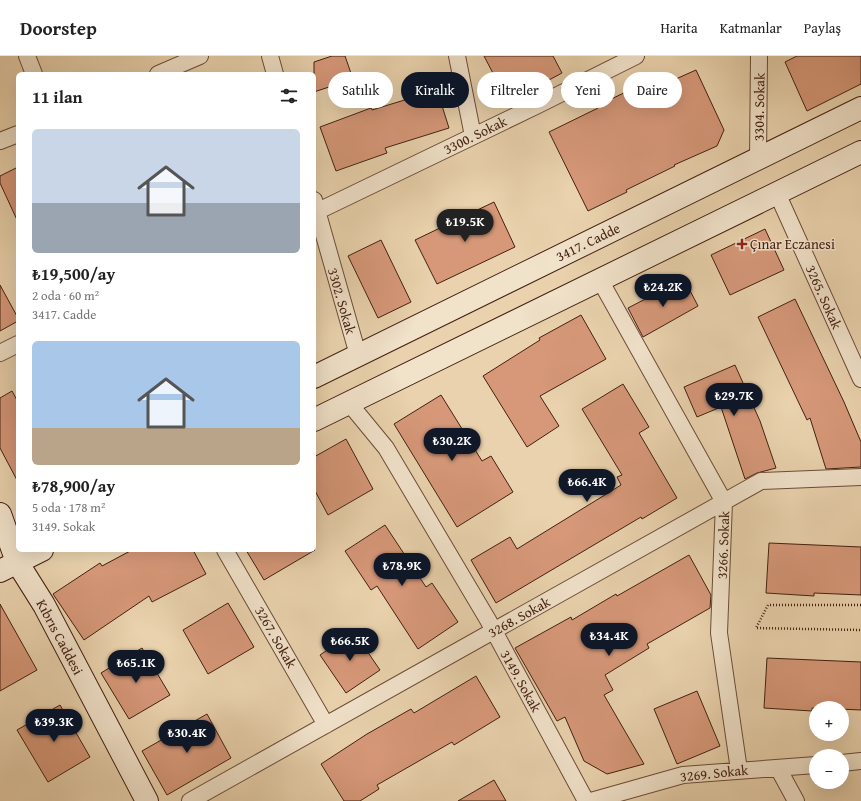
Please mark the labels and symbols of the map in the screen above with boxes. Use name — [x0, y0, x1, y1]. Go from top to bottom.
street label: 3304. Sokak — [748, 72, 770, 141]
street label: 3300. Sokak — [440, 111, 511, 159]
pin: ₺19.5K — [432, 209, 498, 243]
street label: 3417. Cadde — [553, 218, 624, 266]
place label: Çınar Eczanesi — [750, 234, 835, 254]
marker: Çınar Eczanesi — [737, 239, 747, 249]
street label: 3265. Sokak — [801, 262, 847, 333]
street label: 3302. Sokak — [323, 265, 361, 337]
pin: ₺24.2K — [630, 274, 696, 308]
pin: ₺29.7K — [701, 383, 767, 417]
pin: ₺30.2K — [419, 428, 485, 462]
pin: ₺66.4K — [554, 469, 620, 503]
street label: 3266. Sokak — [712, 510, 734, 579]
pin: ₺78.9K — [369, 553, 435, 587]
street label: 3268. Sokak — [484, 591, 554, 642]
street label: Kıbrıs Caddesi — [32, 596, 88, 678]
street label: 3267. Sokak — [250, 602, 302, 672]
pin: ₺34.4K — [576, 623, 642, 657]
pin: ₺66.5K — [317, 628, 383, 662]
street label: 3149. Sokak — [496, 646, 547, 716]
pin: ₺65.1K — [103, 650, 169, 684]
pin: ₺39.3K — [21, 709, 87, 743]
pin: ₺30.4K — [154, 720, 220, 754]
street label: 3269. Sokak — [679, 759, 750, 787]

